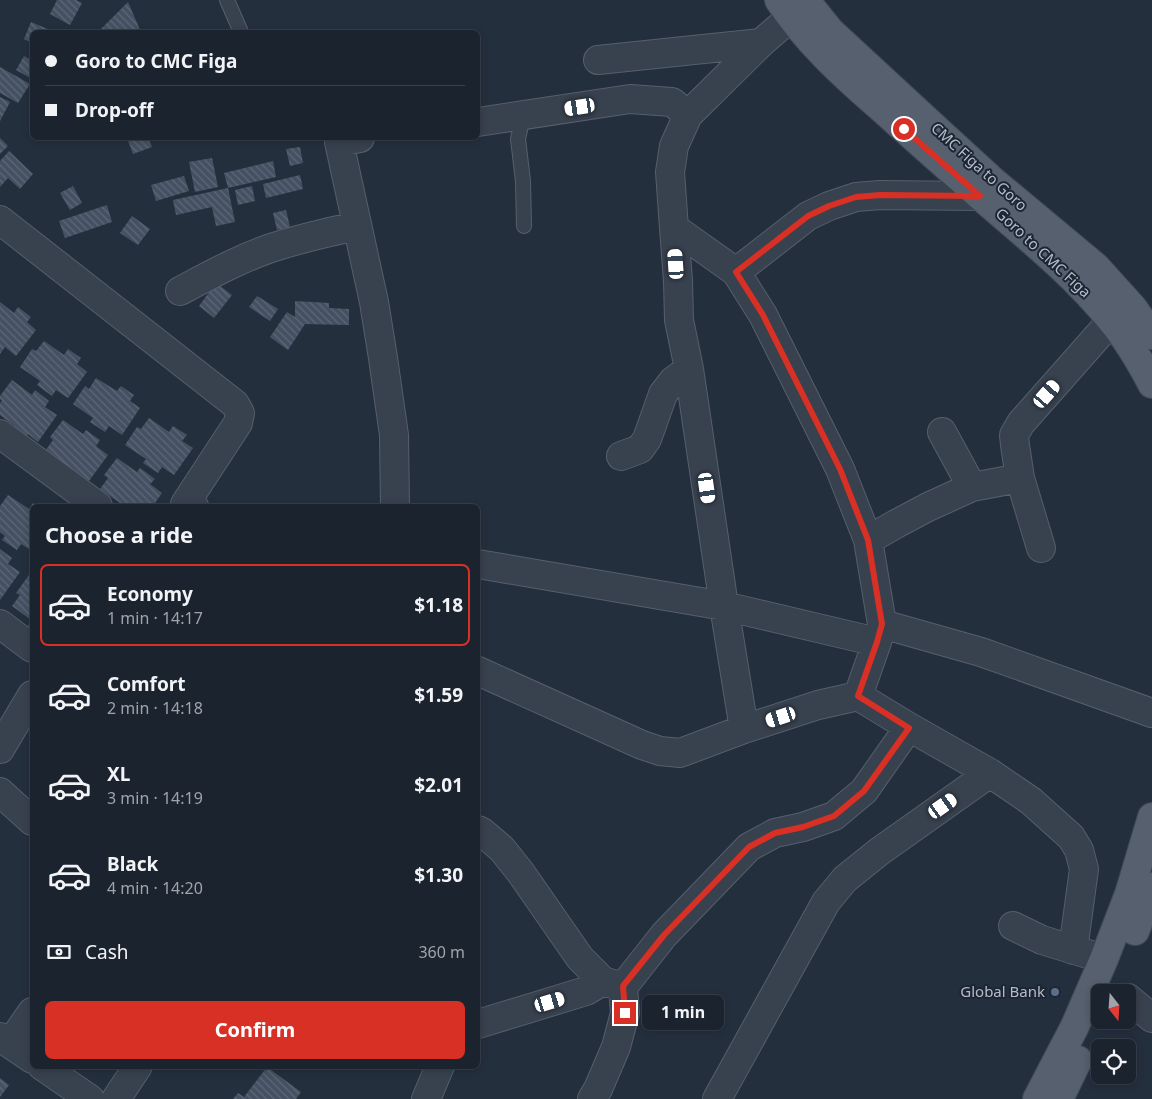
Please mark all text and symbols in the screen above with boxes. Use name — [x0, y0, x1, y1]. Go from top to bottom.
text: Goro to CMC Figa — [75, 48, 237, 74]
text: Drop-off — [75, 97, 154, 123]
car — [564, 97, 595, 117]
route start — [893, 118, 915, 140]
street label: CMC Figa to Goro — [927, 118, 1032, 215]
street label: Goro to CMC Figa — [992, 203, 1095, 302]
car — [667, 249, 684, 279]
car — [1031, 378, 1062, 410]
car — [697, 472, 716, 504]
text: Choose a ride — [45, 519, 193, 549]
text: Economy — [107, 581, 193, 607]
icon: car — [47, 583, 92, 628]
text: $1.18 — [414, 592, 463, 618]
text: 1 min · 14:17 — [107, 607, 203, 629]
text: Comfort — [107, 671, 186, 697]
icon: car — [47, 673, 92, 718]
text: $1.59 — [414, 682, 463, 708]
text: 2 min · 14:18 — [107, 697, 203, 719]
car — [764, 705, 797, 729]
text: XL — [107, 761, 130, 787]
icon: car — [47, 763, 92, 808]
text: $2.01 — [414, 772, 463, 798]
text: 3 min · 14:19 — [107, 787, 203, 809]
car — [926, 791, 959, 821]
text: Black — [107, 851, 158, 877]
icon: car — [47, 853, 92, 898]
text: $1.30 — [414, 862, 463, 888]
text: 4 min · 14:20 — [107, 877, 203, 899]
icon: cash — [45, 938, 73, 966]
text: Cash — [85, 939, 129, 965]
text: 360 m — [418, 941, 465, 963]
place label: Global Bank — [960, 981, 1045, 1001]
north arrow — [1091, 984, 1136, 1029]
map controls — [1091, 984, 1136, 1084]
marker: Global Bank — [1049, 986, 1061, 998]
car — [533, 990, 566, 1014]
callout: 1 min — [642, 996, 725, 1030]
button: Confirm — [45, 1001, 465, 1059]
text: 1 min — [661, 1001, 705, 1023]
route end — [614, 1002, 636, 1024]
button: locate — [1091, 1039, 1136, 1084]

